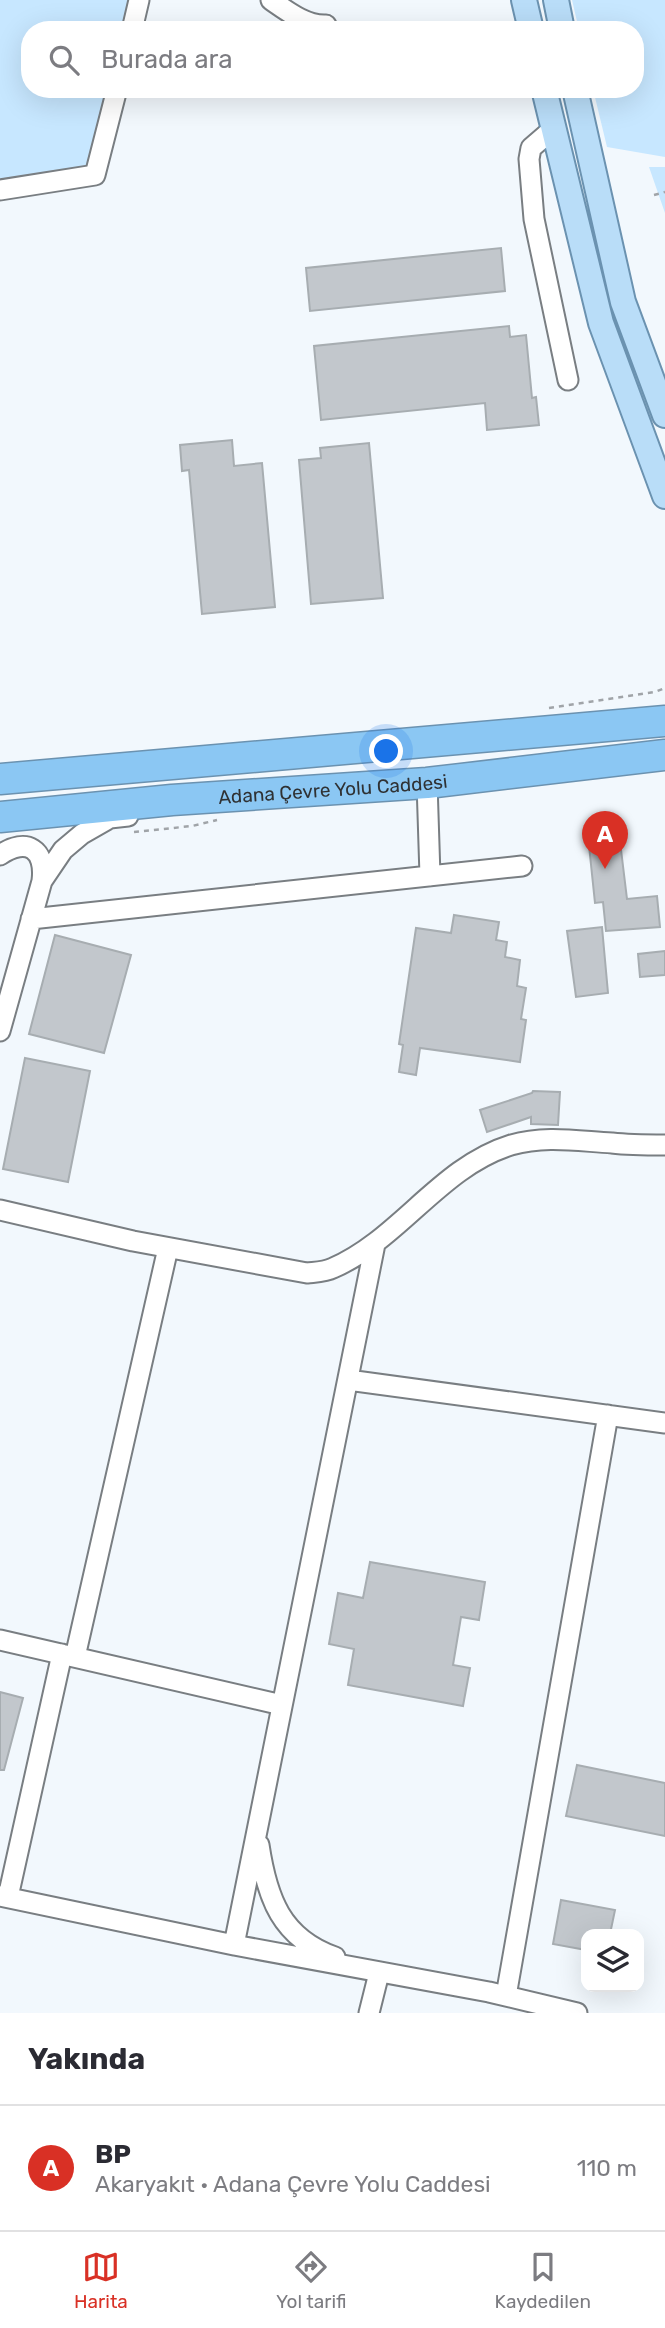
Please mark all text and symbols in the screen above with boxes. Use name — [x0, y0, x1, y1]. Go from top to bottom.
search box — [21, 21, 644, 98]
icon: search — [45, 41, 83, 79]
text: Burada ara — [101, 44, 233, 75]
your location — [369, 734, 403, 768]
street label: Adana Çevre Yolu Caddesi — [218, 769, 449, 808]
pin: A — [582, 811, 628, 869]
map controls — [581, 1929, 644, 1992]
button: layers — [581, 1929, 644, 1992]
text: Yakında — [28, 2041, 145, 2077]
text: BP — [95, 2139, 131, 2170]
text: A — [43, 2154, 59, 2182]
text: 110 m — [577, 2154, 637, 2182]
text: Akaryakıt · Adana Çevre Yolu Caddesi — [95, 2170, 491, 2198]
tab: Harita — [74, 2248, 128, 2313]
tab: Yol tarifi — [276, 2248, 347, 2313]
tab: Kaydedilen — [495, 2248, 591, 2313]

